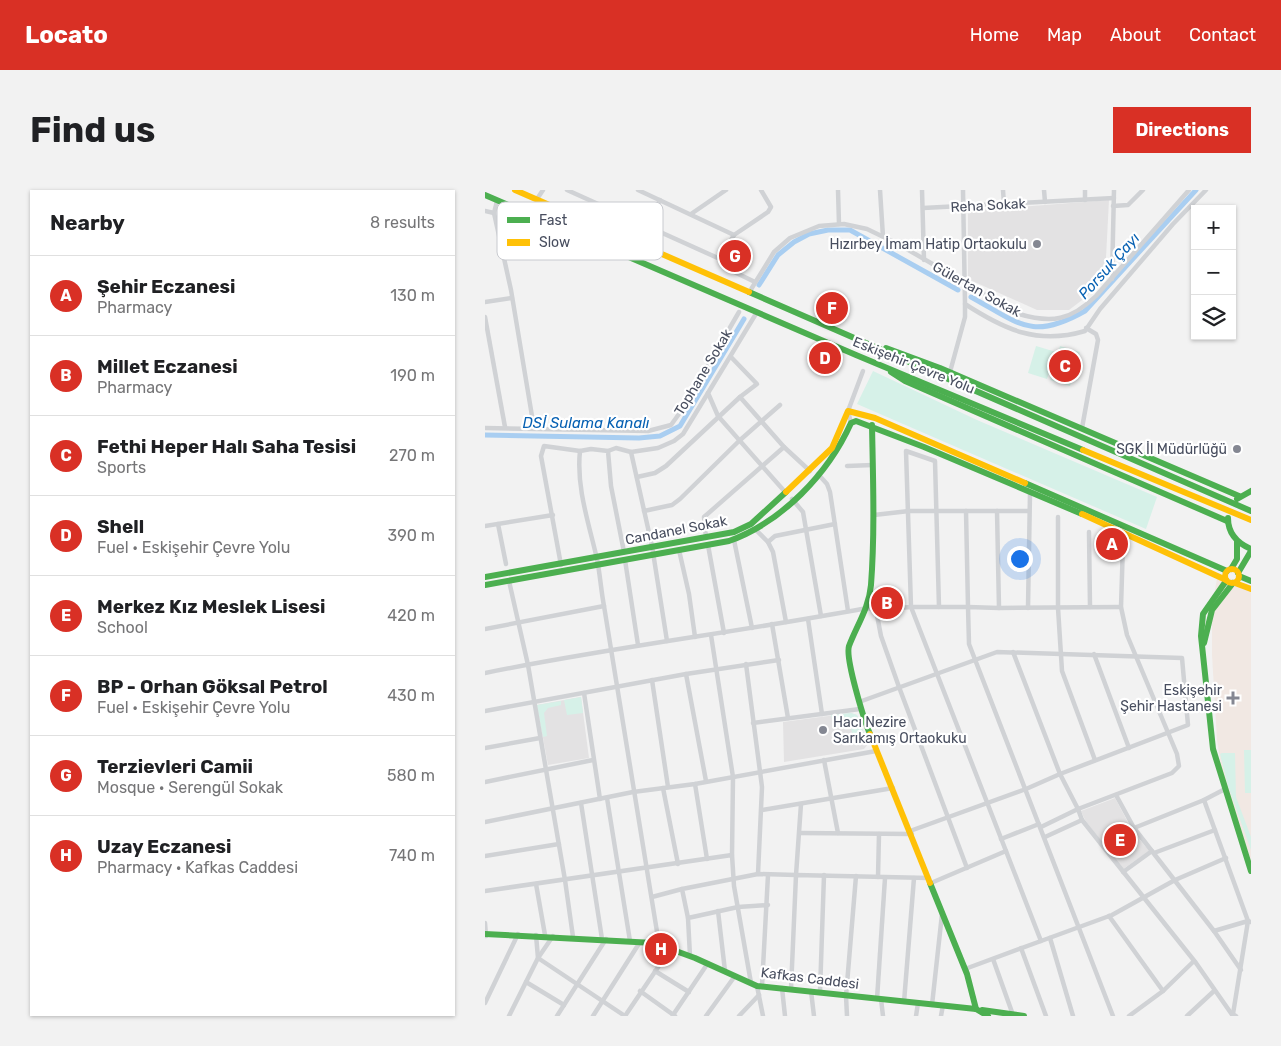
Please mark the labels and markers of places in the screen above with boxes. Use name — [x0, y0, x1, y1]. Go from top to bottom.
place label: Hızırbey İmam Hatip Ortaokulu — [829, 236, 1027, 253]
pin: G — [719, 237, 751, 275]
marker: Hızırbey İmam Hatip Ortaokulu — [1031, 238, 1043, 250]
pin: F — [816, 289, 848, 327]
pin: D — [809, 339, 841, 377]
pin: C — [1049, 347, 1081, 385]
place label: SGK İl Müdürlüğü — [1116, 441, 1227, 458]
marker: SGK İl Müdürlüğü — [1231, 443, 1243, 455]
pin: A — [1096, 525, 1128, 563]
pin: B — [871, 584, 903, 622]
place label: Eskişehir Şehir Hastanesi — [1120, 682, 1223, 715]
marker: Eskişehir Şehir Hastanesi — [1226, 691, 1240, 705]
place label: Hacı Nezire Sarıkamış Ortaokuku — [833, 714, 967, 747]
marker: Hacı Nezire Sarıkamış Ortaokuku — [817, 724, 829, 736]
pin: E — [1104, 821, 1136, 859]
pin: H — [645, 930, 677, 968]

